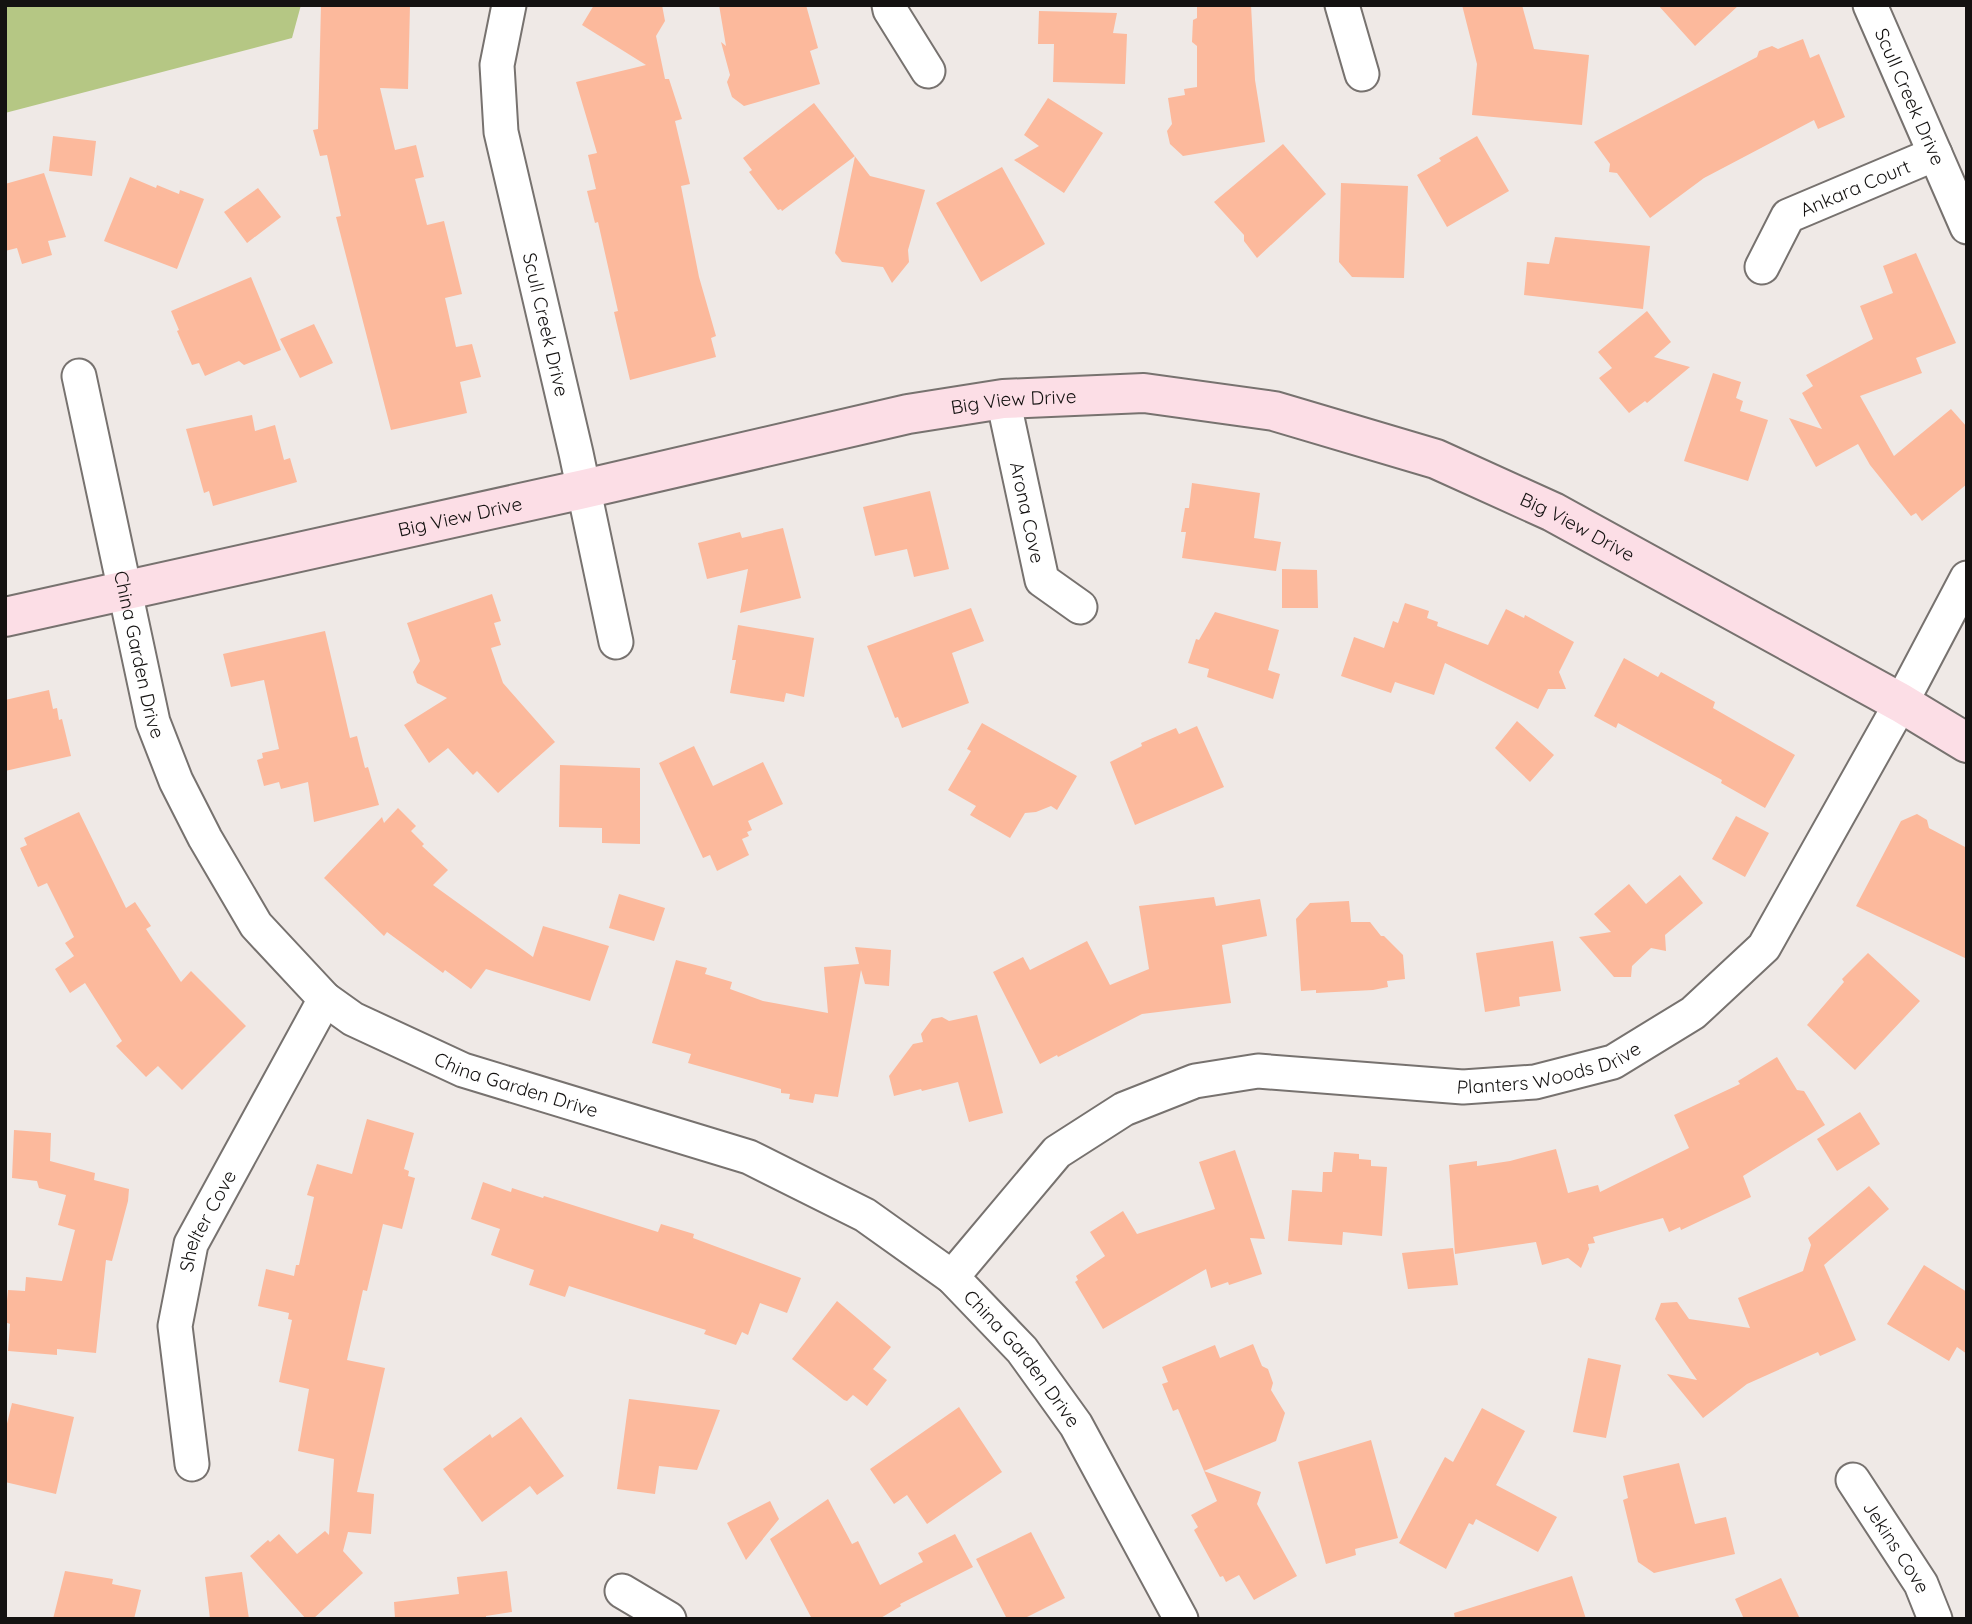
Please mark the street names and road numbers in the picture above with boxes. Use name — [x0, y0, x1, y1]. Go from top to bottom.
street label: Scull Creek Drive — [1870, 24, 1951, 169]
street label: Ankara Court — [1796, 154, 1914, 222]
street label: Scull Creek Drive — [518, 250, 574, 399]
street label: Big View Drive — [949, 384, 1077, 419]
street label: Arona Cove — [1005, 460, 1050, 565]
street label: Big View Drive — [1517, 487, 1639, 567]
street label: Big View Drive — [396, 491, 524, 542]
street label: China Garden Drive — [109, 569, 170, 742]
street label: Planters Woods Drive — [1456, 1036, 1645, 1099]
street label: China Garden Drive — [430, 1046, 601, 1122]
street label: Shelter Cove — [174, 1166, 241, 1274]
street label: China Garden Drive — [959, 1285, 1086, 1432]
street label: Jekins Cove — [1858, 1496, 1935, 1596]

